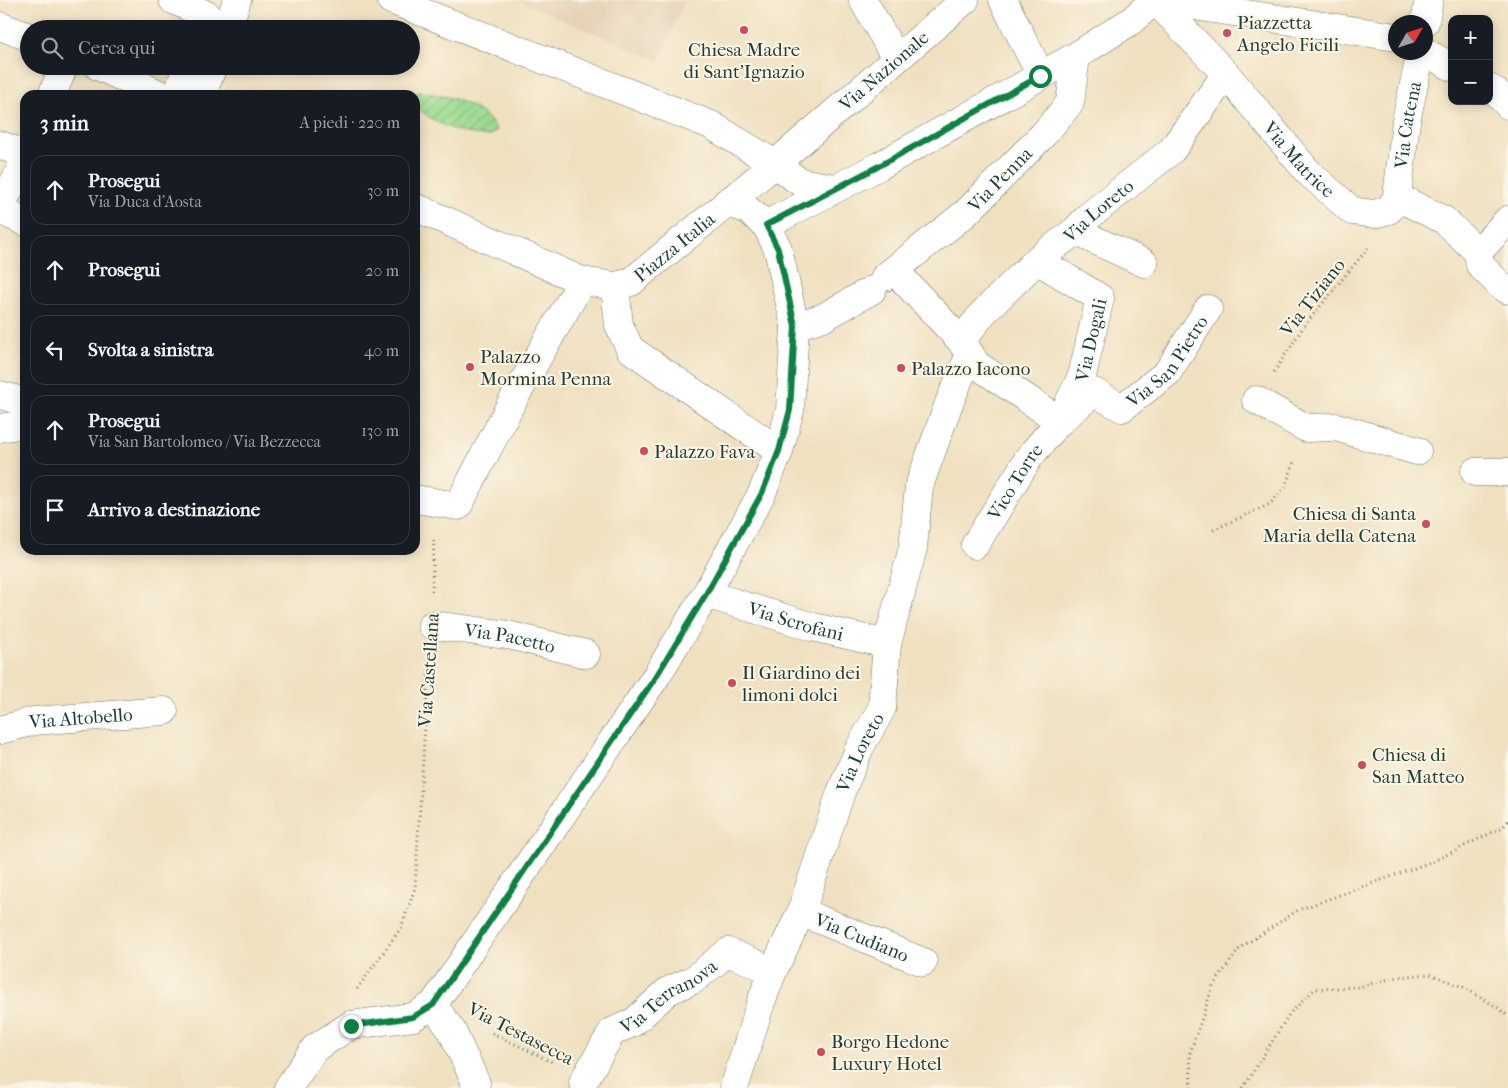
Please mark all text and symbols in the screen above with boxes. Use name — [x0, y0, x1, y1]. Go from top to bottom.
place label: Piazzetta Angelo Ficili — [1236, 12, 1340, 56]
north arrow — [1388, 15, 1433, 60]
map controls — [1448, 15, 1493, 105]
button: + — [1448, 15, 1493, 60]
search box — [20, 20, 420, 75]
marker: Chiesa Madre di Sant'Ignazio — [738, 24, 750, 36]
street label: Via Nazionale — [834, 26, 933, 116]
marker: Piazzetta Angelo Ficili — [1221, 27, 1233, 39]
icon: search — [38, 34, 66, 62]
text: Cerca qui — [78, 37, 156, 59]
place label: Chiesa Madre di Sant'Ignazio — [683, 39, 805, 83]
button: − — [1448, 60, 1493, 105]
route start — [1029, 65, 1052, 88]
street label: Via Catena — [1390, 79, 1426, 171]
text: 3 min — [40, 111, 89, 135]
text: A piedi · 220 m — [300, 113, 400, 132]
street label: Via Matrice — [1258, 117, 1339, 202]
street label: Via Penna — [963, 143, 1037, 217]
text: Prosegui — [88, 170, 160, 192]
street label: Via Loreto — [1059, 175, 1138, 248]
icon: ahead — [41, 176, 69, 204]
text: 30 m — [367, 181, 399, 200]
text: Via Duca d'Aosta — [88, 192, 202, 211]
street label: Piazza Italia — [630, 208, 720, 287]
street label: Via Tiziano — [1275, 254, 1350, 342]
icon: ahead — [41, 256, 69, 284]
text: Prosegui — [88, 259, 160, 281]
text: 20 m — [365, 261, 399, 280]
street label: Via Dogali — [1071, 296, 1112, 385]
street label: Via San Pietro — [1122, 311, 1213, 413]
icon: left — [41, 336, 69, 364]
text: Svolta a sinistra — [88, 339, 214, 361]
text: 40 m — [364, 341, 399, 360]
place label: Palazzo Mormina Penna — [480, 346, 612, 390]
place label: Palazzo Iacono — [911, 358, 1031, 380]
marker: Palazzo Mormina Penna — [464, 361, 476, 373]
marker: Palazzo Iacono — [895, 362, 907, 374]
text: Prosegui — [88, 410, 160, 432]
icon: ahead — [41, 416, 69, 444]
text: 130 m — [361, 421, 399, 440]
text: Via San Bartolomeo / Via Bezzecca — [88, 432, 321, 451]
street label: Vico Torre — [983, 439, 1048, 525]
place label: Palazzo Fava — [654, 441, 755, 463]
marker: Palazzo Fava — [638, 445, 650, 457]
icon: arrive — [41, 496, 69, 524]
text: Arrivo a destinazione — [88, 499, 260, 521]
place label: Chiesa di Santa Maria della Catena — [1263, 503, 1416, 547]
marker: Chiesa di Santa Maria della Catena — [1420, 518, 1432, 530]
street label: Via Scrofani — [744, 597, 846, 646]
street label: Via Castellana — [414, 612, 444, 729]
street label: Via Pacetto — [462, 619, 558, 658]
place label: Il Giardino dei limoni dolci — [741, 662, 861, 706]
marker: Il Giardino dei limoni dolci — [726, 677, 738, 689]
street label: Via Altobello — [27, 703, 134, 733]
street label: Via Loreto — [832, 709, 889, 797]
place label: Chiesa di San Matteo — [1372, 744, 1465, 788]
marker: Chiesa di San Matteo — [1356, 759, 1368, 771]
street label: Via Cudiano — [810, 909, 912, 967]
street label: Via Terranova — [616, 955, 722, 1039]
street label: Via Testasecca — [463, 997, 577, 1070]
route end — [340, 1015, 363, 1038]
place label: Borgo Hedone Luxury Hotel — [831, 1031, 949, 1075]
marker: Borgo Hedone Luxury Hotel — [815, 1046, 827, 1058]

